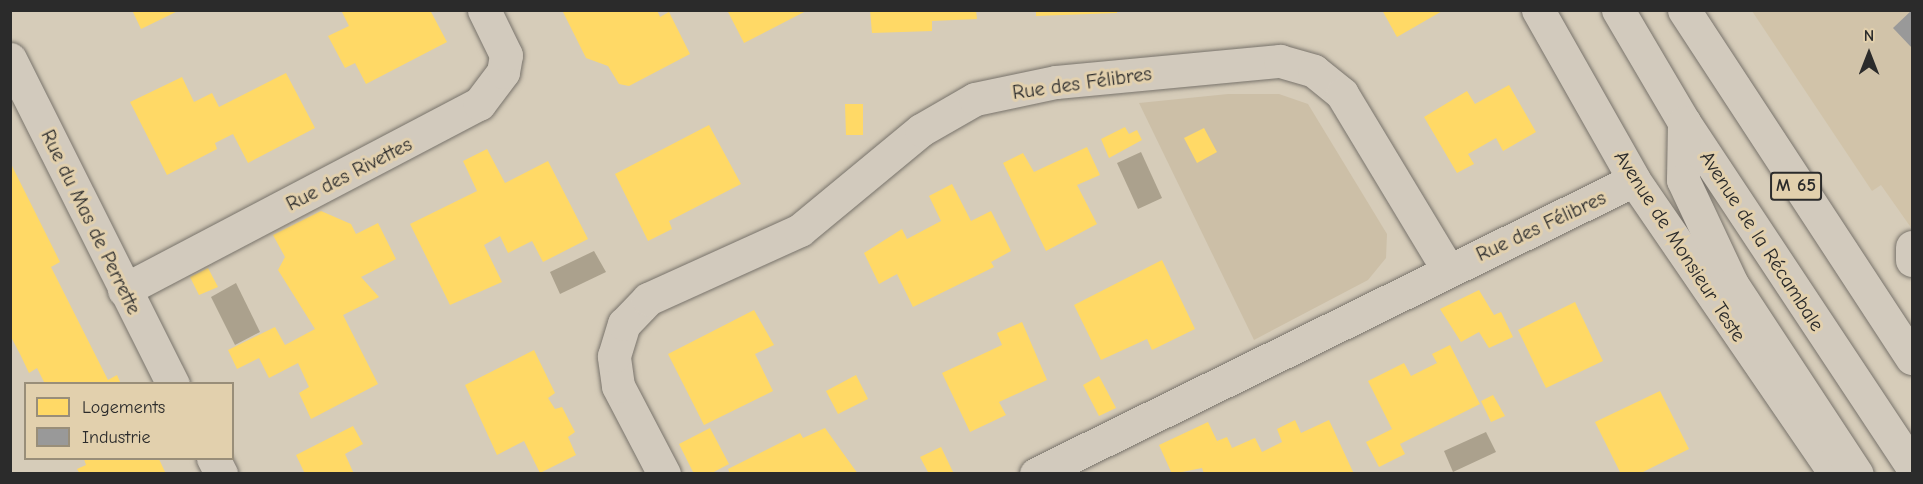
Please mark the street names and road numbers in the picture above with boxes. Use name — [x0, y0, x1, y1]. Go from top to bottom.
street label: Rue des Félibres — [1011, 61, 1153, 105]
street label: Rue du Mas de Perrette — [36, 126, 146, 318]
street label: Rue des Rivettes — [282, 132, 416, 216]
street label: Avenue de Monsieur Teste — [1609, 146, 1751, 346]
street label: Avenue de la Récambale — [1695, 146, 1829, 336]
road number: M 65 — [1769, 171, 1823, 201]
street label: Rue des Félibres — [1472, 185, 1610, 267]

